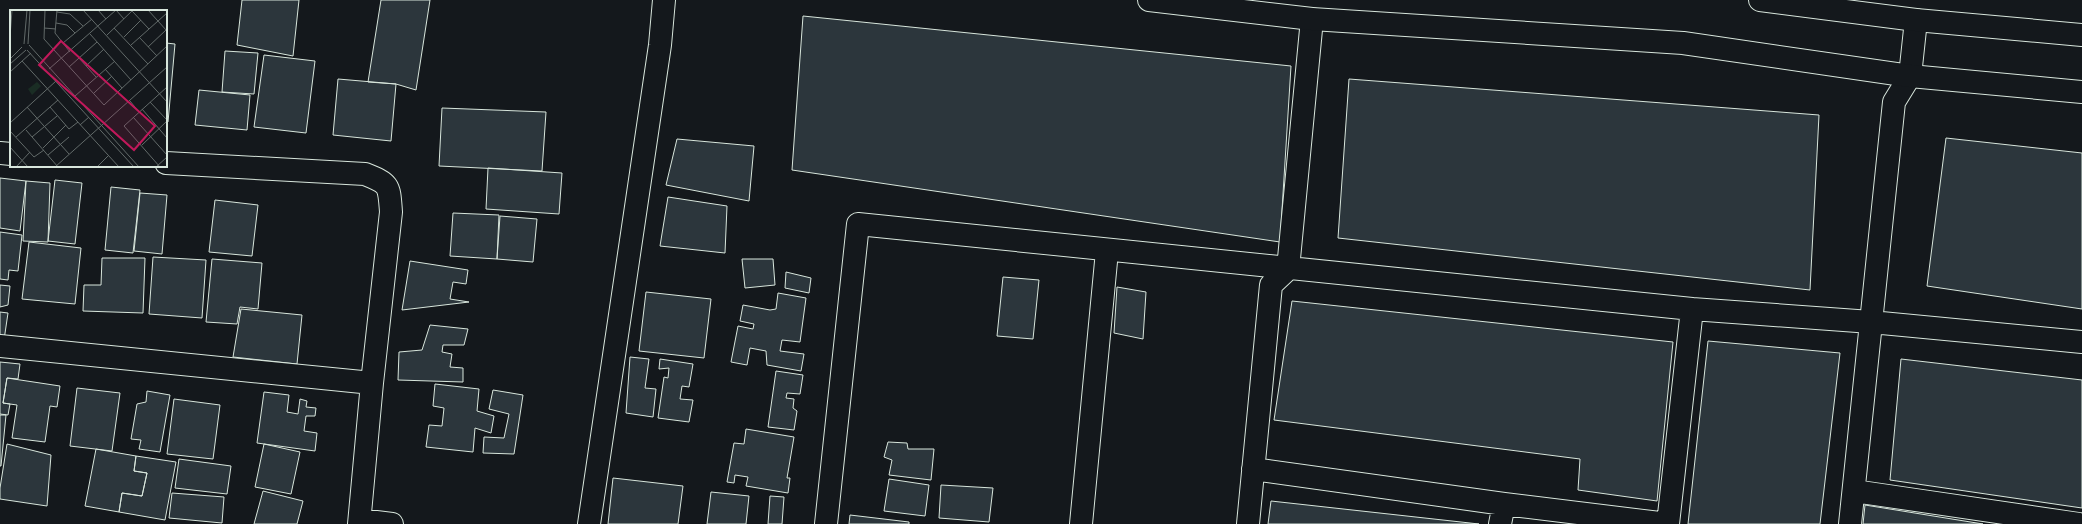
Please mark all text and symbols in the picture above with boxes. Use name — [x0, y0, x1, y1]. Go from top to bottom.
inset map — [10, 10, 167, 167]

